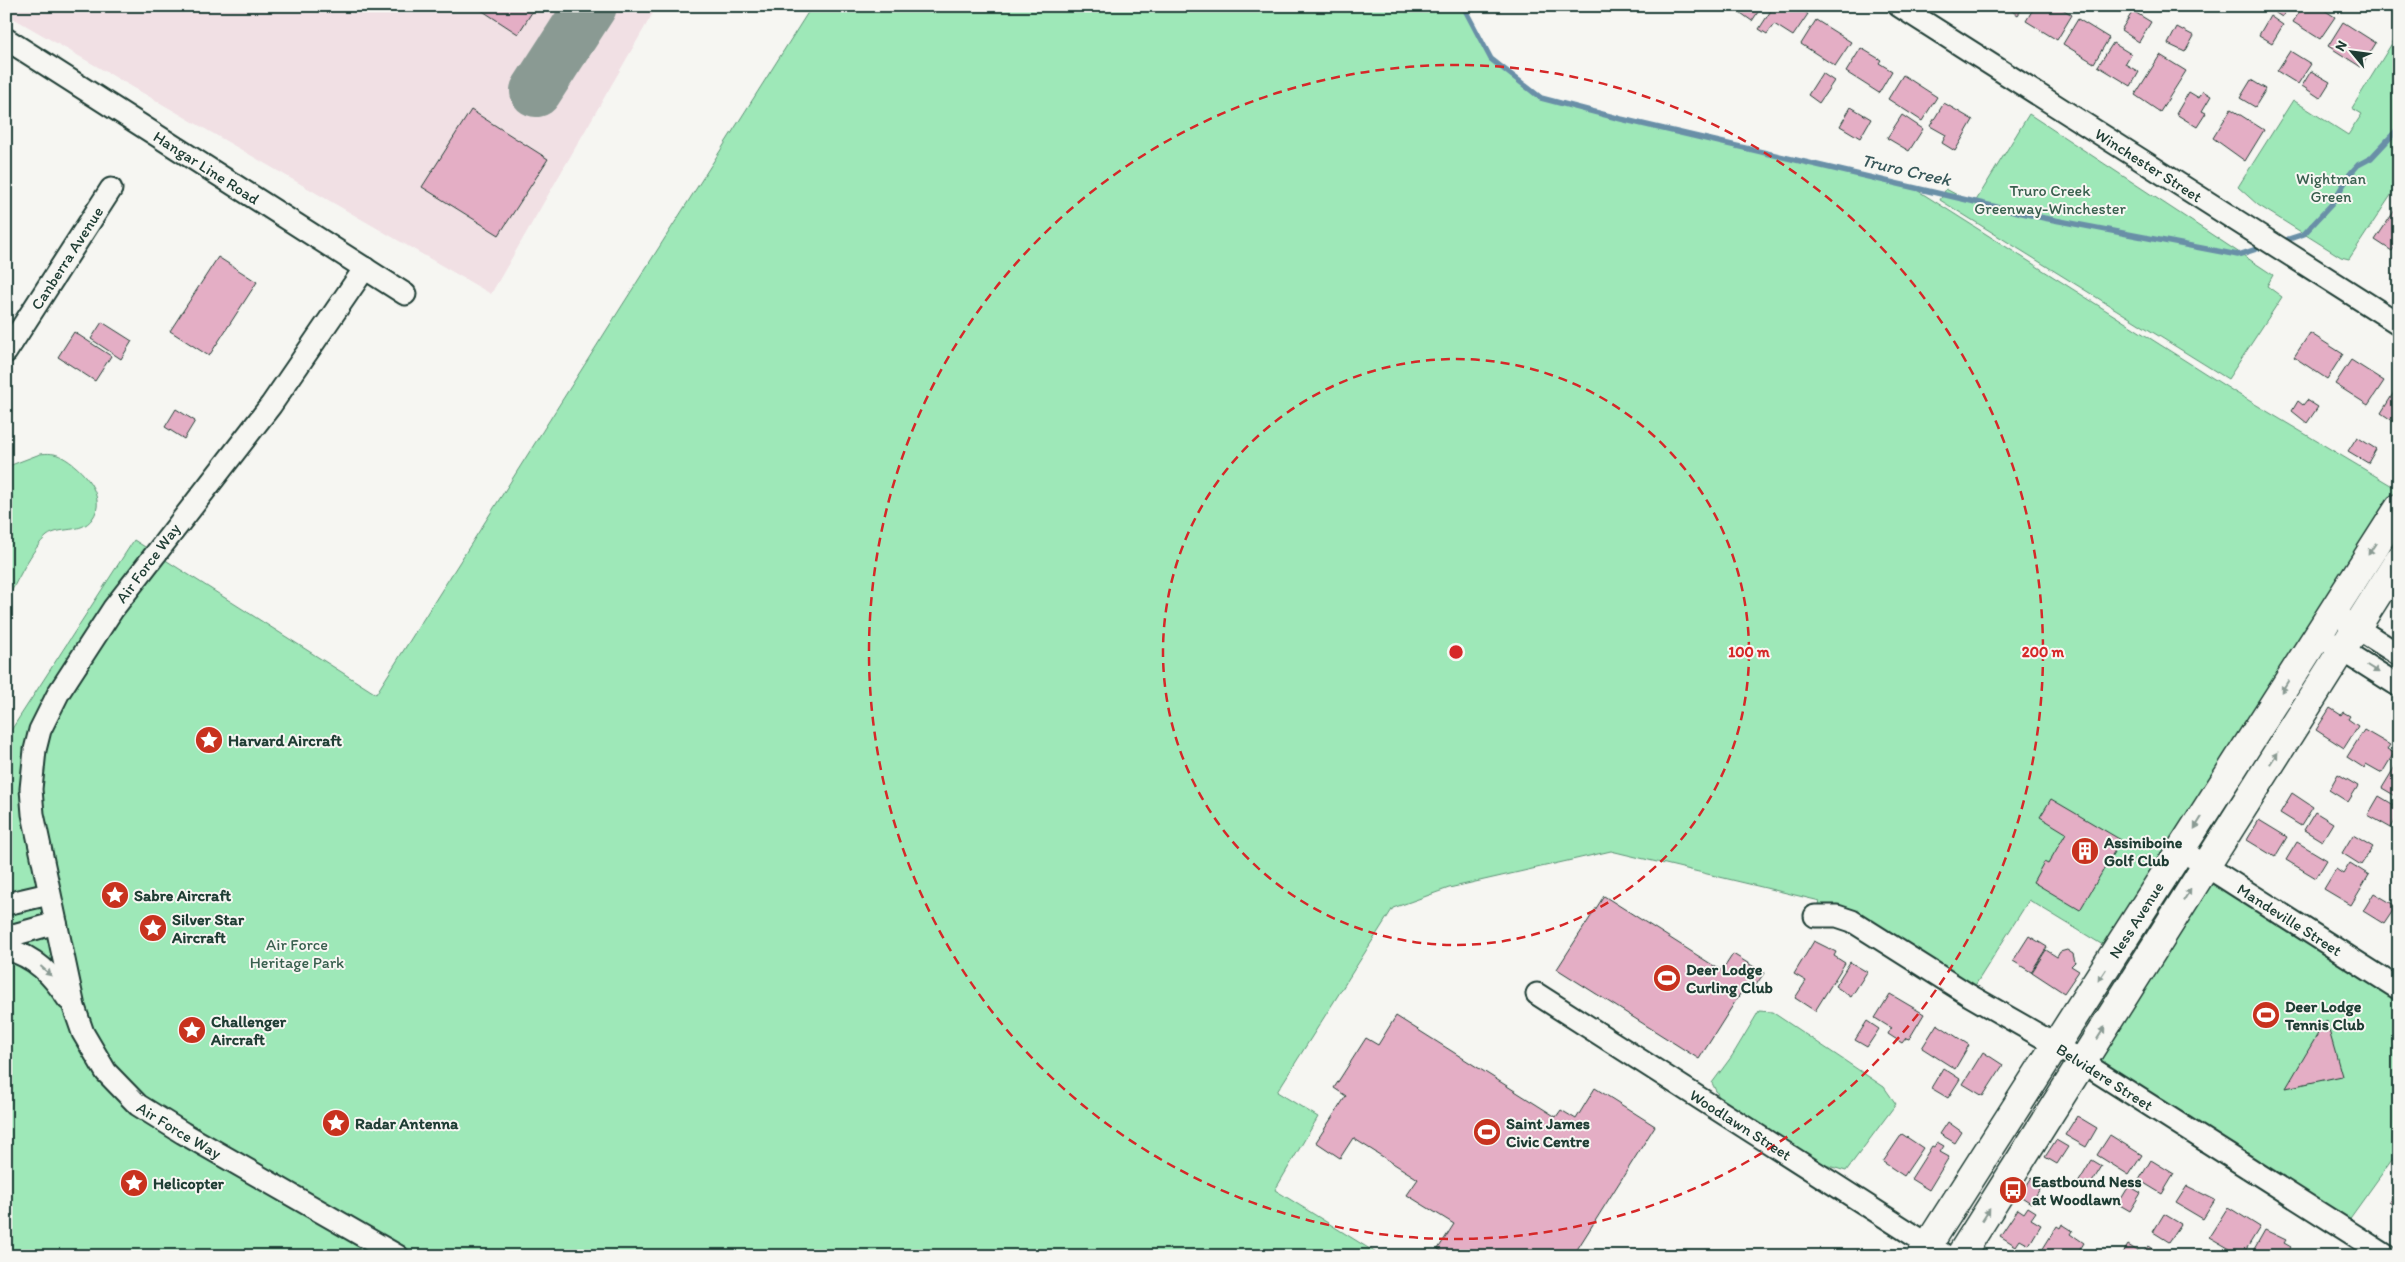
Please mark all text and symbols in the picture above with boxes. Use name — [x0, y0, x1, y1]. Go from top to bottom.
north arrow — [2328, 28, 2378, 78]
text: N — [2331, 38, 2351, 54]
street label: Winchester Street — [2092, 124, 2206, 206]
street label: Hangar Line Road — [150, 126, 263, 208]
water label: Truro Creek — [1859, 149, 1955, 191]
park label: Wightman Green — [2296, 169, 2366, 206]
park label: Truro Creek Greenway-Winchester — [1974, 181, 2126, 218]
street label: Canberra Avenue — [26, 202, 107, 313]
street label: Air Force Way — [112, 519, 184, 607]
one-way arrow — [2368, 542, 2377, 555]
centre of rings — [1447, 643, 1465, 661]
text: 100 m — [1728, 643, 1770, 661]
text: 200 m — [2022, 643, 2065, 661]
one-way arrow — [2366, 664, 2379, 674]
one-way arrow — [2280, 679, 2289, 692]
place icon: Harvard Aircraft — [194, 725, 224, 755]
place label: Harvard Aircraft — [228, 731, 342, 750]
one-way arrow — [2269, 751, 2278, 764]
one-way arrow — [2193, 816, 2203, 830]
place label: Assiniboine Golf Club — [2103, 833, 2183, 870]
building icon: Assiniboine Golf Club — [2070, 836, 2100, 866]
street label: Ness Avenue — [2104, 878, 2167, 962]
street label: Mandeville Street — [2234, 879, 2346, 960]
place icon: Sabre Aircraft — [100, 880, 130, 910]
place label: Sabre Aircraft — [134, 886, 231, 905]
one-way arrow — [2183, 889, 2192, 902]
place label: Silver Star Aircraft — [171, 910, 245, 947]
place icon: Silver Star Aircraft — [138, 913, 168, 943]
park label: Air Force Heritage Park — [250, 935, 344, 972]
place label: Deer Lodge Curling Club — [1686, 960, 1773, 998]
sports icon: Deer Lodge Curling Club — [1652, 963, 1682, 993]
one-way arrow — [39, 965, 51, 977]
one-way arrow — [2097, 968, 2106, 982]
place label: Deer Lodge Tennis Club — [2284, 997, 2365, 1034]
sports icon: Deer Lodge Tennis Club — [2251, 1000, 2281, 1030]
place label: Challenger Aircraft — [210, 1012, 287, 1049]
place icon: Challenger Aircraft — [177, 1015, 207, 1045]
one-way arrow — [2096, 1026, 2105, 1039]
street label: Belvidere Street — [2053, 1039, 2157, 1115]
street label: Woodlawn Street — [1686, 1085, 1795, 1164]
street label: Air Force Way — [134, 1097, 225, 1163]
place icon: Radar Antenna — [321, 1108, 351, 1138]
place label: Radar Antenna — [355, 1114, 459, 1133]
place label: Saint James Civic Centre — [1506, 1114, 1590, 1151]
sports icon: Saint James Civic Centre — [1472, 1117, 1502, 1147]
place icon: Helicopter — [119, 1168, 149, 1198]
place label: Eastbound Ness at Woodlawn — [2032, 1172, 2142, 1209]
place label: Helicopter — [153, 1174, 225, 1194]
bus stop icon: Eastbound Ness at Woodlawn — [1998, 1175, 2028, 1205]
one-way arrow — [1981, 1208, 1990, 1221]

